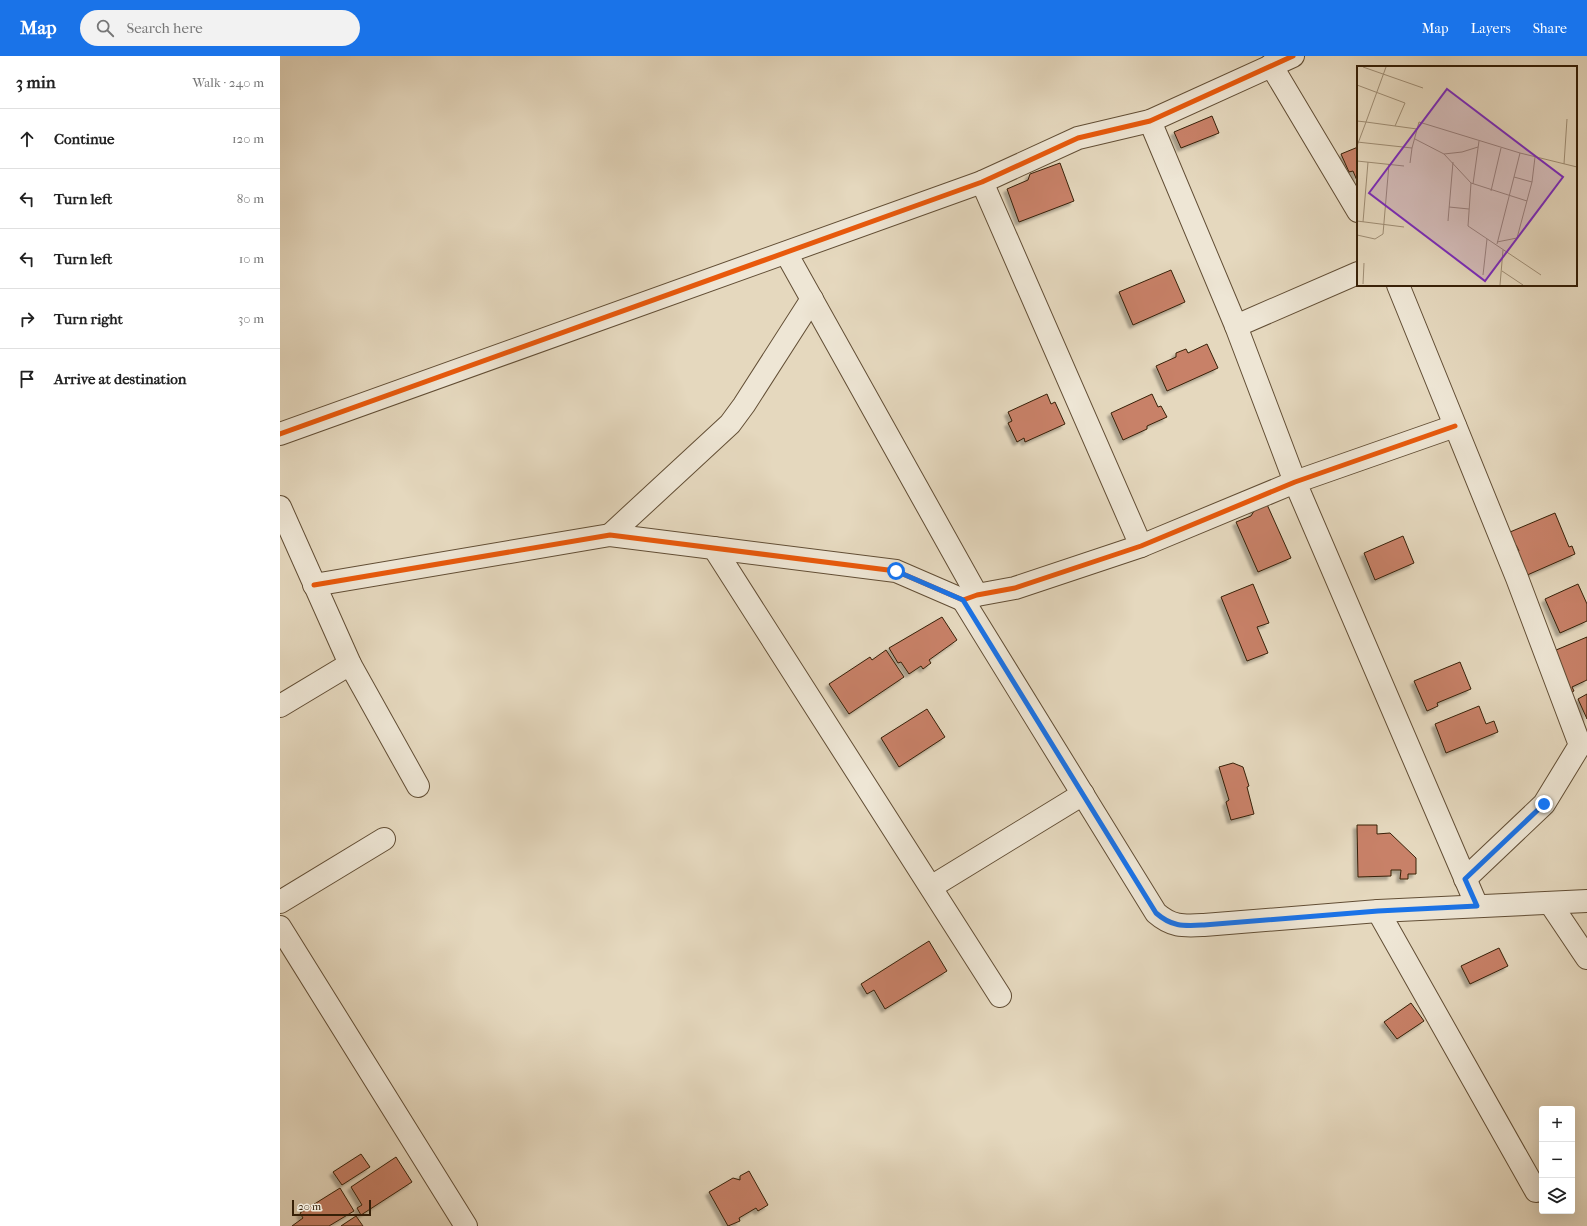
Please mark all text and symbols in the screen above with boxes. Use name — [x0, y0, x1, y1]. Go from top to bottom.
search box — [80, 10, 360, 46]
text: Map — [20, 17, 56, 39]
icon: search — [94, 17, 116, 39]
text: Search here — [126, 19, 203, 37]
text: Map — [1422, 20, 1449, 37]
text: Layers — [1471, 20, 1511, 37]
text: Share — [1533, 20, 1567, 37]
inset map — [1357, 66, 1577, 286]
text: 3 min — [16, 72, 56, 92]
text: Walk · 240 m — [192, 75, 264, 90]
icon: ahead — [16, 128, 38, 150]
text: Continue — [54, 130, 114, 148]
text: 120 m — [232, 131, 264, 146]
icon: left — [16, 188, 38, 210]
text: Turn left — [54, 190, 112, 208]
text: 80 m — [237, 191, 264, 206]
icon: left — [16, 248, 38, 270]
text: Turn left — [54, 250, 112, 268]
text: 10 m — [239, 251, 264, 266]
icon: right — [16, 308, 38, 330]
text: Turn right — [54, 310, 123, 328]
text: 30 m — [238, 311, 264, 326]
icon: arrive — [16, 368, 38, 390]
text: Arrive at destination — [54, 370, 186, 388]
route start — [887, 562, 905, 580]
route end — [1535, 795, 1553, 813]
map controls — [1539, 1106, 1575, 1214]
button: + — [1539, 1106, 1575, 1142]
button: − — [1539, 1142, 1575, 1178]
button: layers — [1539, 1178, 1575, 1214]
scale bar — [292, 1198, 371, 1217]
text: 20 m — [298, 1200, 321, 1213]

